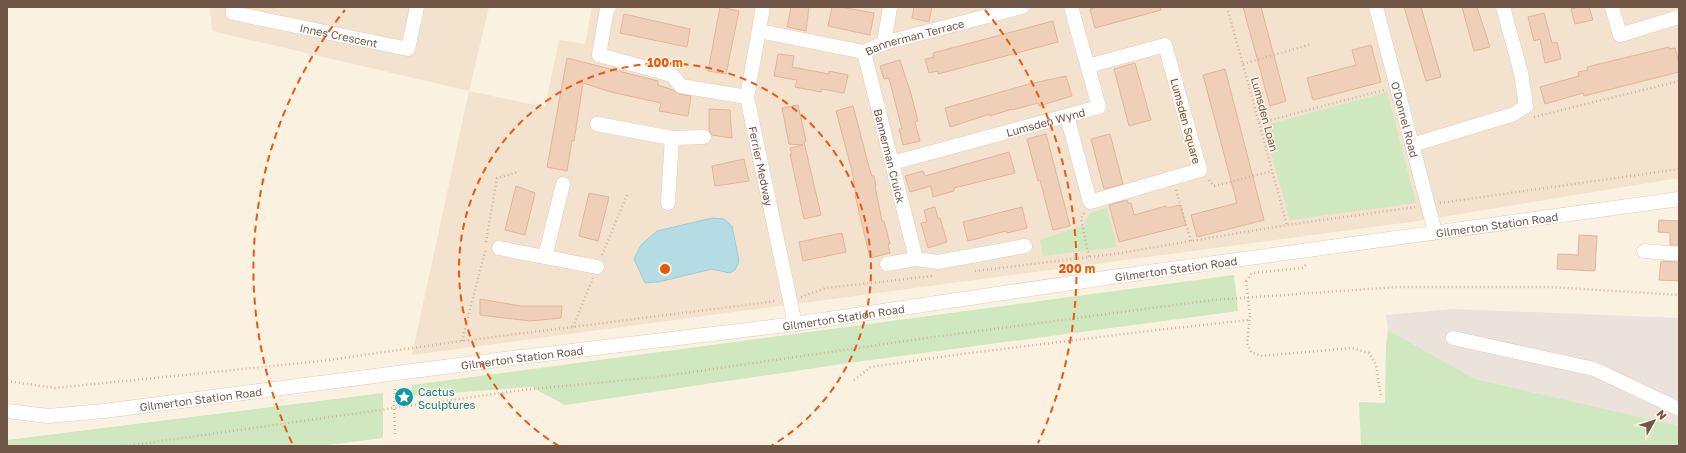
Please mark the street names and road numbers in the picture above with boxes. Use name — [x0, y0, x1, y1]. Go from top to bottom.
street label: Bannerman Terrace — [863, 16, 965, 57]
street label: Innes Crescent — [299, 20, 379, 49]
street label: Lumsden Loan — [1249, 75, 1281, 153]
street label: Lumsden Square — [1168, 77, 1204, 165]
street label: O'Donnel Road — [1389, 80, 1422, 159]
street label: Lumsden Wynd — [1005, 105, 1086, 138]
street label: Bannerman Cruick — [872, 107, 908, 204]
street label: Ferrier Medway — [747, 125, 776, 207]
street label: Gilmerton Station Road — [1435, 209, 1559, 239]
street label: Gilmerton Station Road — [1114, 253, 1238, 283]
street label: Gilmerton Station Road — [782, 301, 905, 332]
street label: Gilmerton Station Road — [460, 343, 584, 371]
street label: Gilmerton Station Road — [139, 384, 263, 413]

